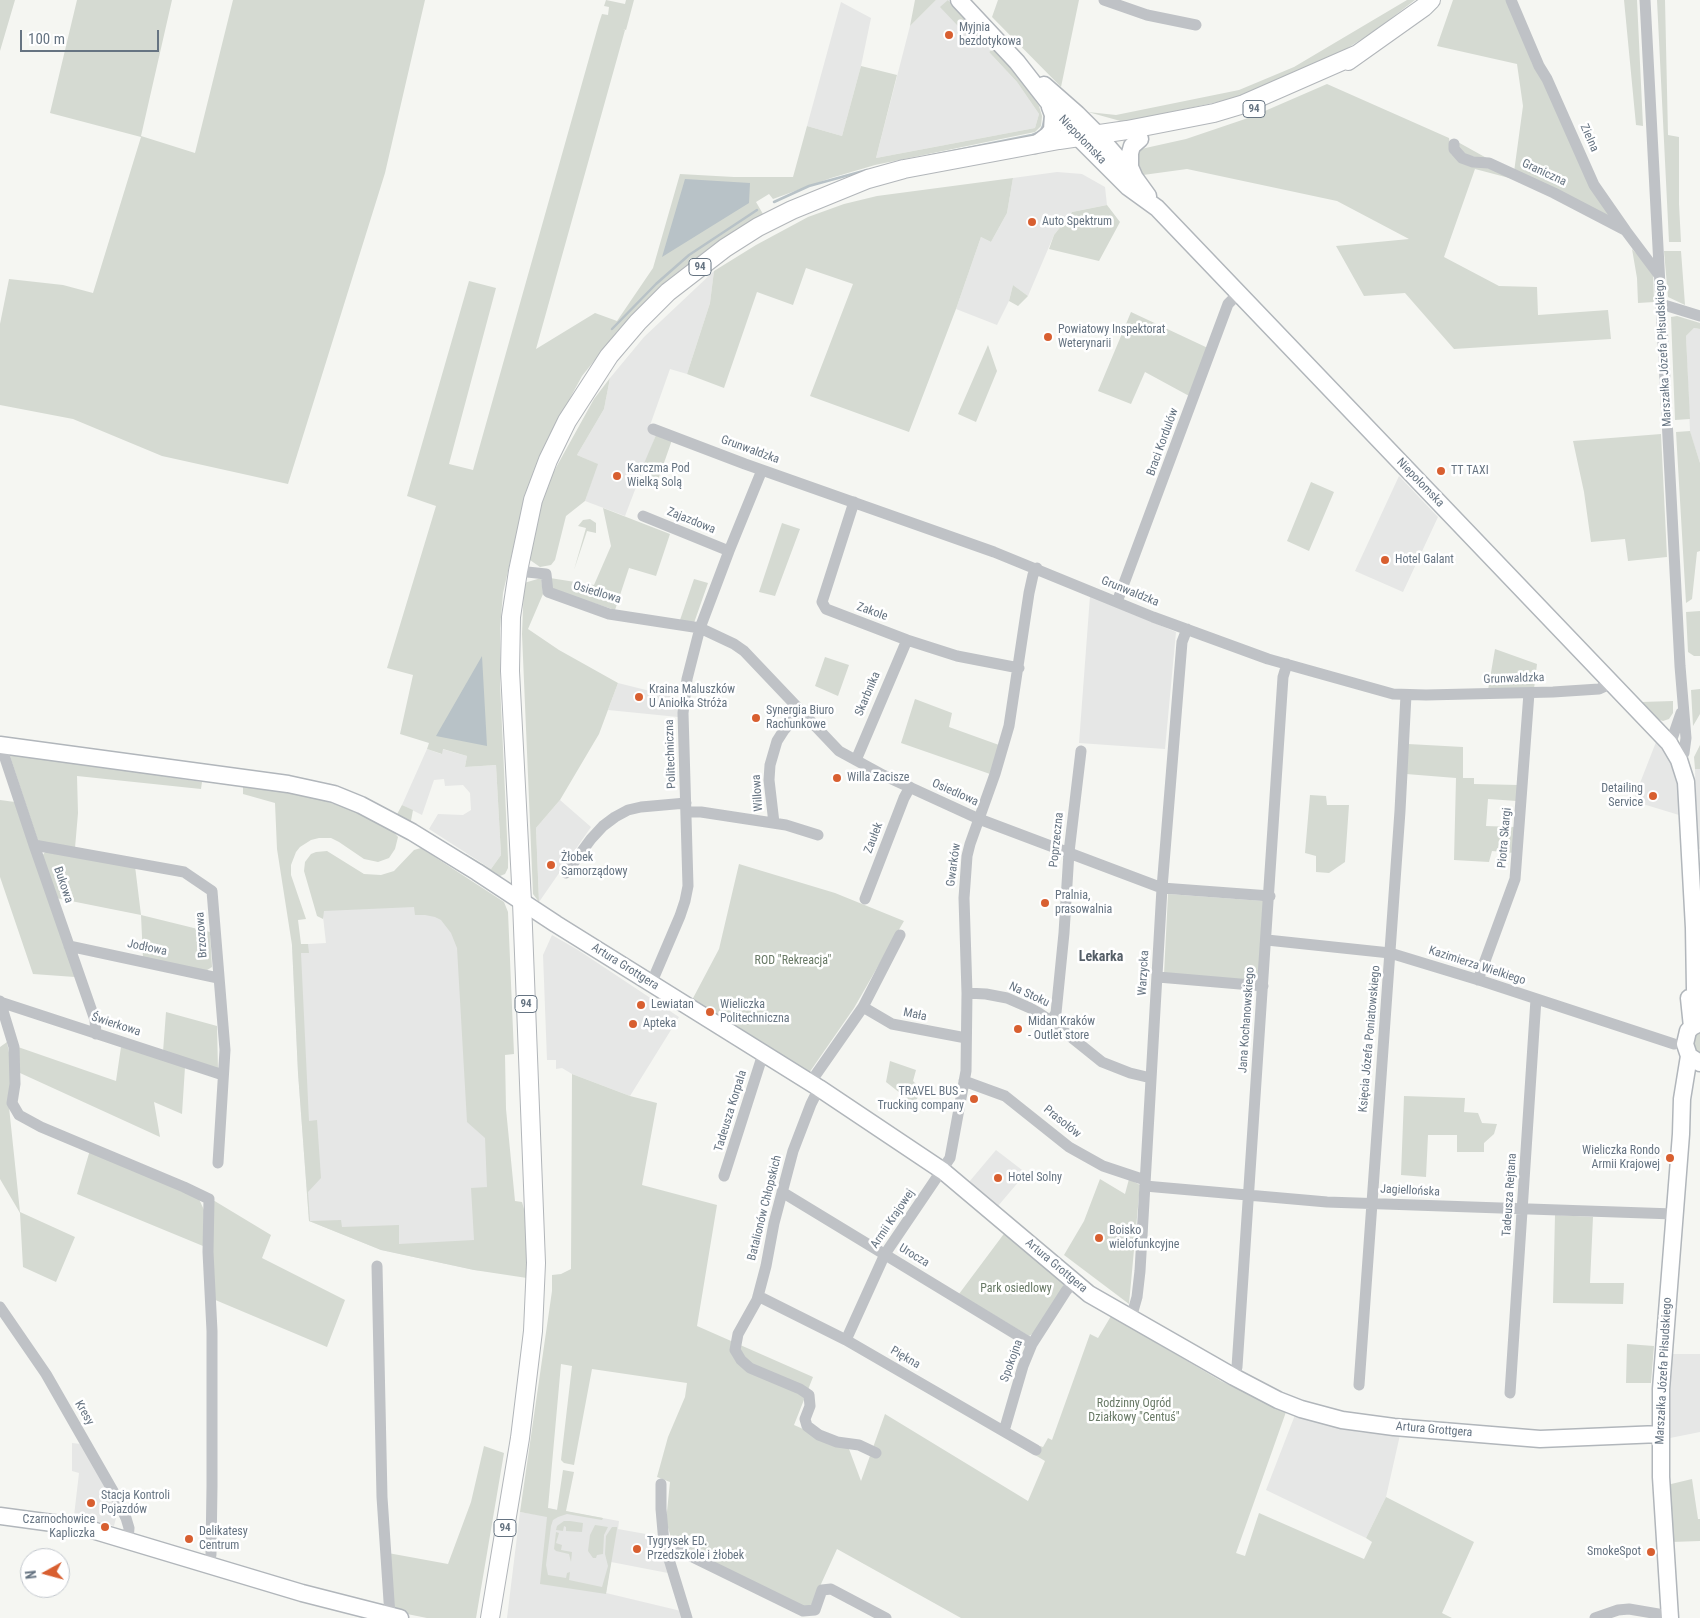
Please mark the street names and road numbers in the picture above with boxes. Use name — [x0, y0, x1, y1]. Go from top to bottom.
road number: 94 — [1243, 100, 1265, 118]
street label: Niepołomska — [1055, 113, 1109, 167]
street label: Zielna — [1577, 122, 1601, 154]
street label: Graniczna — [1520, 157, 1568, 189]
road number: 94 — [689, 258, 711, 276]
street label: Marszałka Józefa Piłsudskiego — [1653, 279, 1675, 427]
street label: Braci Kordulów — [1144, 406, 1182, 478]
street label: Grunwaldzka — [719, 433, 781, 467]
street label: Niepołomska — [1393, 456, 1447, 510]
street label: Zajazdowa — [665, 505, 717, 537]
street label: Grunwaldzka — [1099, 574, 1161, 610]
street label: Osiedlowa — [571, 579, 623, 607]
street label: Zakole — [855, 600, 889, 624]
street label: Skarbnika — [852, 670, 884, 718]
street label: Grunwaldzka — [1483, 671, 1545, 687]
street label: Politechniczna — [663, 719, 679, 789]
street label: Willowa — [750, 774, 766, 812]
street label: Osiedlowa — [930, 776, 980, 810]
street label: Piotra Skargi — [1495, 807, 1515, 869]
street label: Poprzeczna — [1047, 812, 1067, 868]
street label: Zaułek — [862, 821, 886, 855]
street label: Gwarków — [944, 842, 964, 888]
street label: Bukowa — [50, 865, 76, 905]
street label: Brzozowa — [193, 912, 211, 958]
street label: Jodłowa — [126, 937, 168, 959]
street label: Artura Grottgera — [589, 941, 661, 993]
street label: Kazimierza Wielkiego — [1427, 944, 1527, 988]
street label: Warzycka — [1136, 950, 1152, 996]
street label: Księcia Józefa Poniatowskiego — [1356, 965, 1384, 1113]
street label: Jana Kochanowskiego — [1236, 967, 1258, 1073]
street label: Na Stoku — [1007, 979, 1051, 1011]
road number: 94 — [515, 996, 537, 1012]
street label: Mała — [902, 1006, 928, 1024]
street label: Świerkowa — [90, 1010, 142, 1040]
street label: Tadeusza Korpala — [712, 1069, 750, 1153]
street label: Prasołów — [1040, 1103, 1084, 1141]
street label: Tadeusza Rejtana — [1500, 1153, 1520, 1237]
street label: Batalionów Chłopskich — [745, 1154, 785, 1262]
street label: Jagiellońska — [1380, 1182, 1440, 1200]
street label: Armii Krajowej — [868, 1187, 918, 1251]
street label: Artura Grottgera — [1022, 1236, 1090, 1296]
street label: Urocza — [896, 1241, 932, 1271]
street label: Marszałka Józefa Piłsudskiego — [1653, 1297, 1675, 1445]
street label: Spokojna — [998, 1338, 1026, 1384]
street label: Piękna — [888, 1344, 922, 1372]
street label: Kresy — [71, 1398, 97, 1428]
street label: Artura Grottgera — [1395, 1419, 1473, 1441]
road number: 94 — [494, 1520, 516, 1536]

